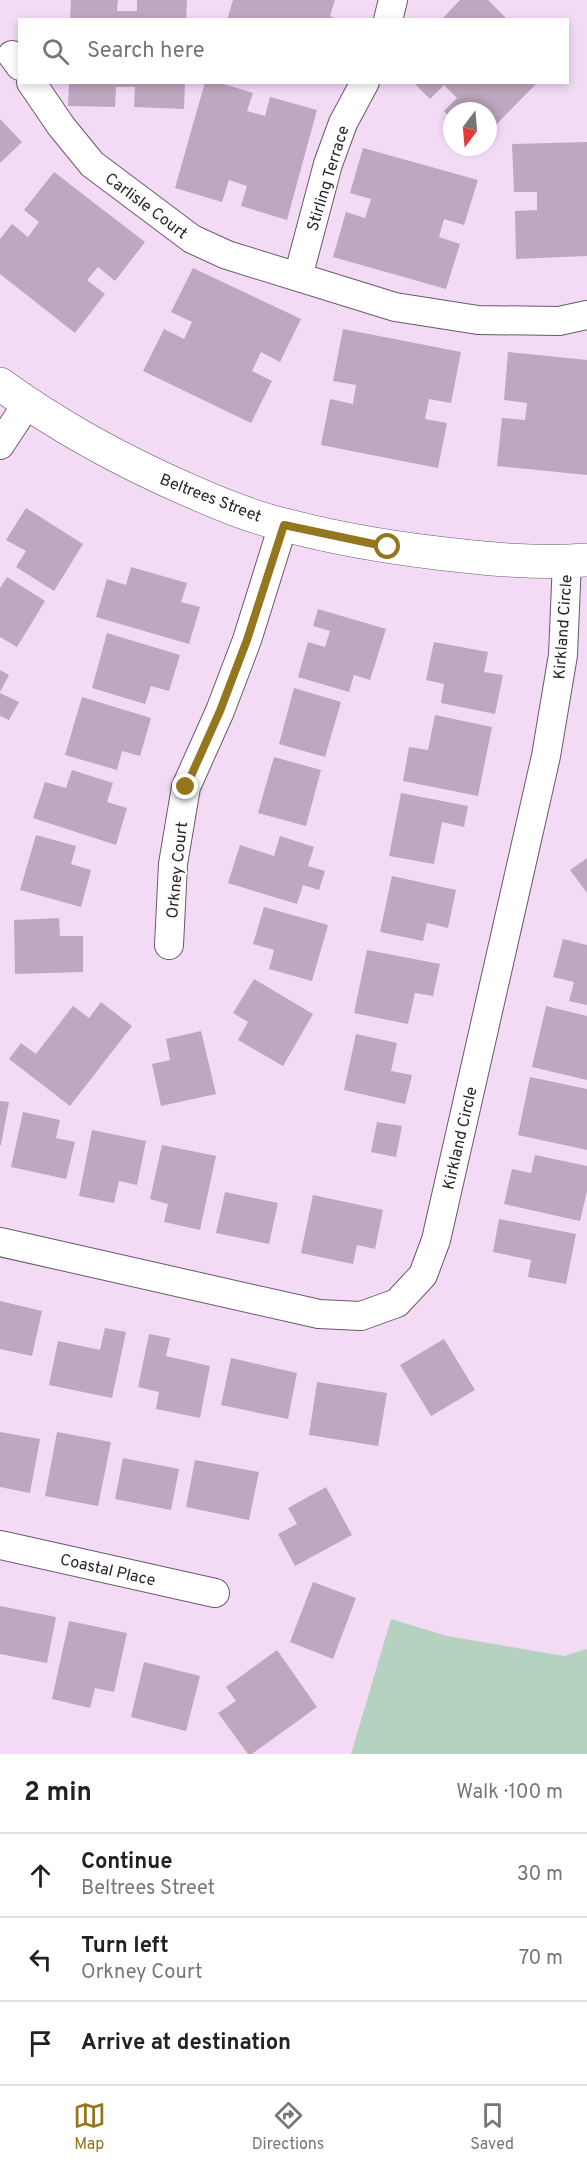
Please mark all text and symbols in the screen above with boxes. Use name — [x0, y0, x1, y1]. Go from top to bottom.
search box — [18, 18, 569, 84]
icon: search — [39, 35, 72, 68]
text: Search here — [87, 38, 205, 65]
north arrow — [443, 102, 497, 156]
street label: Stirling Terrace — [303, 123, 354, 234]
street label: Carlisle Court — [100, 169, 191, 244]
street label: Beltrees Street — [157, 470, 264, 527]
route start — [374, 533, 400, 559]
street label: Kirkland Circle — [550, 574, 578, 680]
route end — [172, 773, 198, 799]
street label: Orkney Court — [163, 821, 193, 920]
street label: Kirkland Circle — [439, 1085, 483, 1192]
street label: Coastal Place — [58, 1550, 157, 1592]
text: 2 min — [24, 1777, 92, 1810]
text: Walk · 100 m — [456, 1780, 563, 1806]
text: Continue — [81, 1849, 172, 1876]
icon: ahead — [24, 1859, 57, 1892]
text: 30 m — [517, 1862, 563, 1888]
text: Beltrees Street — [81, 1876, 215, 1902]
text: Turn left — [81, 1933, 169, 1960]
icon: left — [24, 1943, 57, 1976]
text: 70 m — [519, 1946, 563, 1972]
text: Orkney Court — [81, 1960, 203, 1986]
icon: arrive — [24, 2027, 57, 2060]
text: Arrive at destination — [81, 2030, 291, 2057]
tab: Map — [73, 2099, 106, 2155]
tab: Directions — [252, 2099, 324, 2155]
tab: Saved — [470, 2099, 514, 2155]

